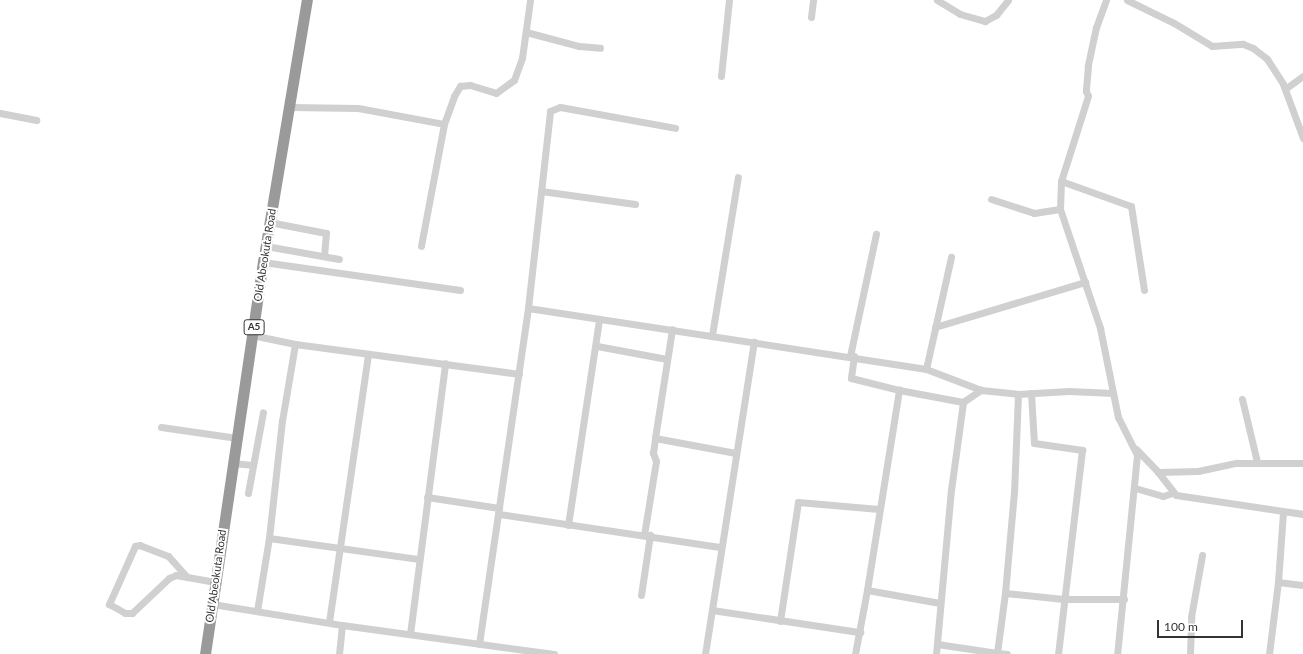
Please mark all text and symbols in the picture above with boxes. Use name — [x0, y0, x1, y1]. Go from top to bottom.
street label: Old Abeokuta Road — [251, 207, 279, 303]
road number: A5 — [243, 319, 265, 335]
street label: Old Abeokuta Road — [203, 528, 229, 624]
scale bar — [1159, 612, 1245, 638]
text: 100 m — [1164, 619, 1198, 634]

